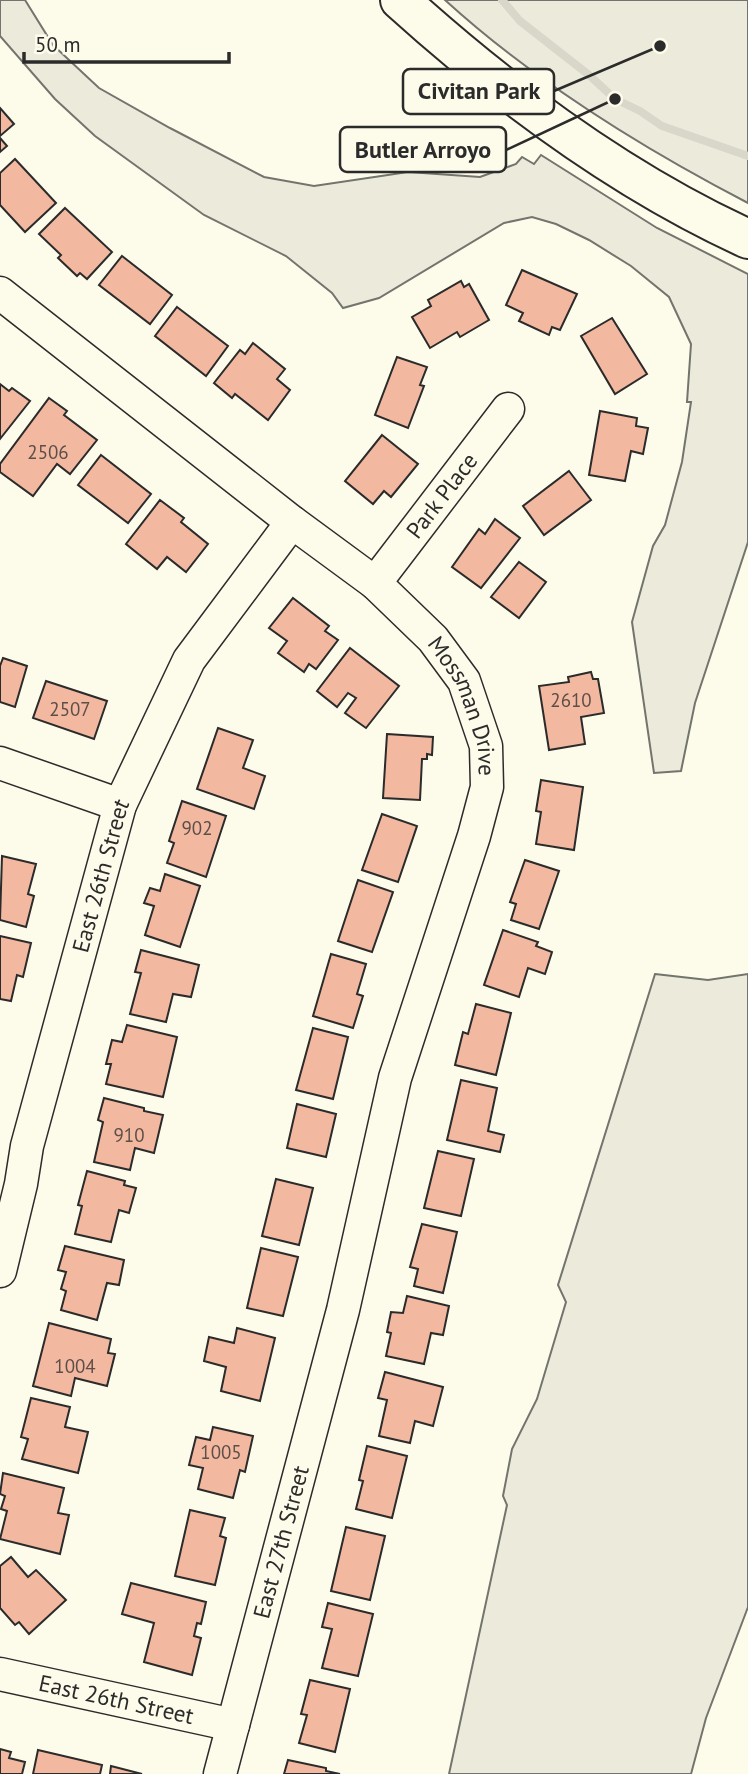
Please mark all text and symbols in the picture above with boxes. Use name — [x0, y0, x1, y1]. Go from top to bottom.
scale bar — [24, 21, 229, 65]
text: 50 m — [35, 31, 81, 58]
callout: Civitan Park — [403, 69, 554, 114]
text: Civitan Park — [418, 75, 540, 106]
callout: Butler Arroyo — [340, 127, 506, 172]
text: Butler Arroyo — [355, 134, 491, 165]
house number: 2506 — [27, 440, 69, 464]
street label: Park Place — [399, 447, 483, 544]
street label: Mossman Drive — [422, 630, 502, 776]
house number: 2610 — [550, 688, 592, 712]
house number: 2507 — [49, 697, 91, 721]
street label: East 26th Street — [65, 793, 135, 956]
house number: 902 — [181, 816, 213, 840]
house number: 910 — [113, 1123, 145, 1147]
house number: 1004 — [54, 1354, 96, 1378]
house number: 1005 — [200, 1440, 242, 1464]
street label: East 27th Street — [246, 1462, 315, 1622]
street label: East 26th Street — [36, 1668, 197, 1730]

